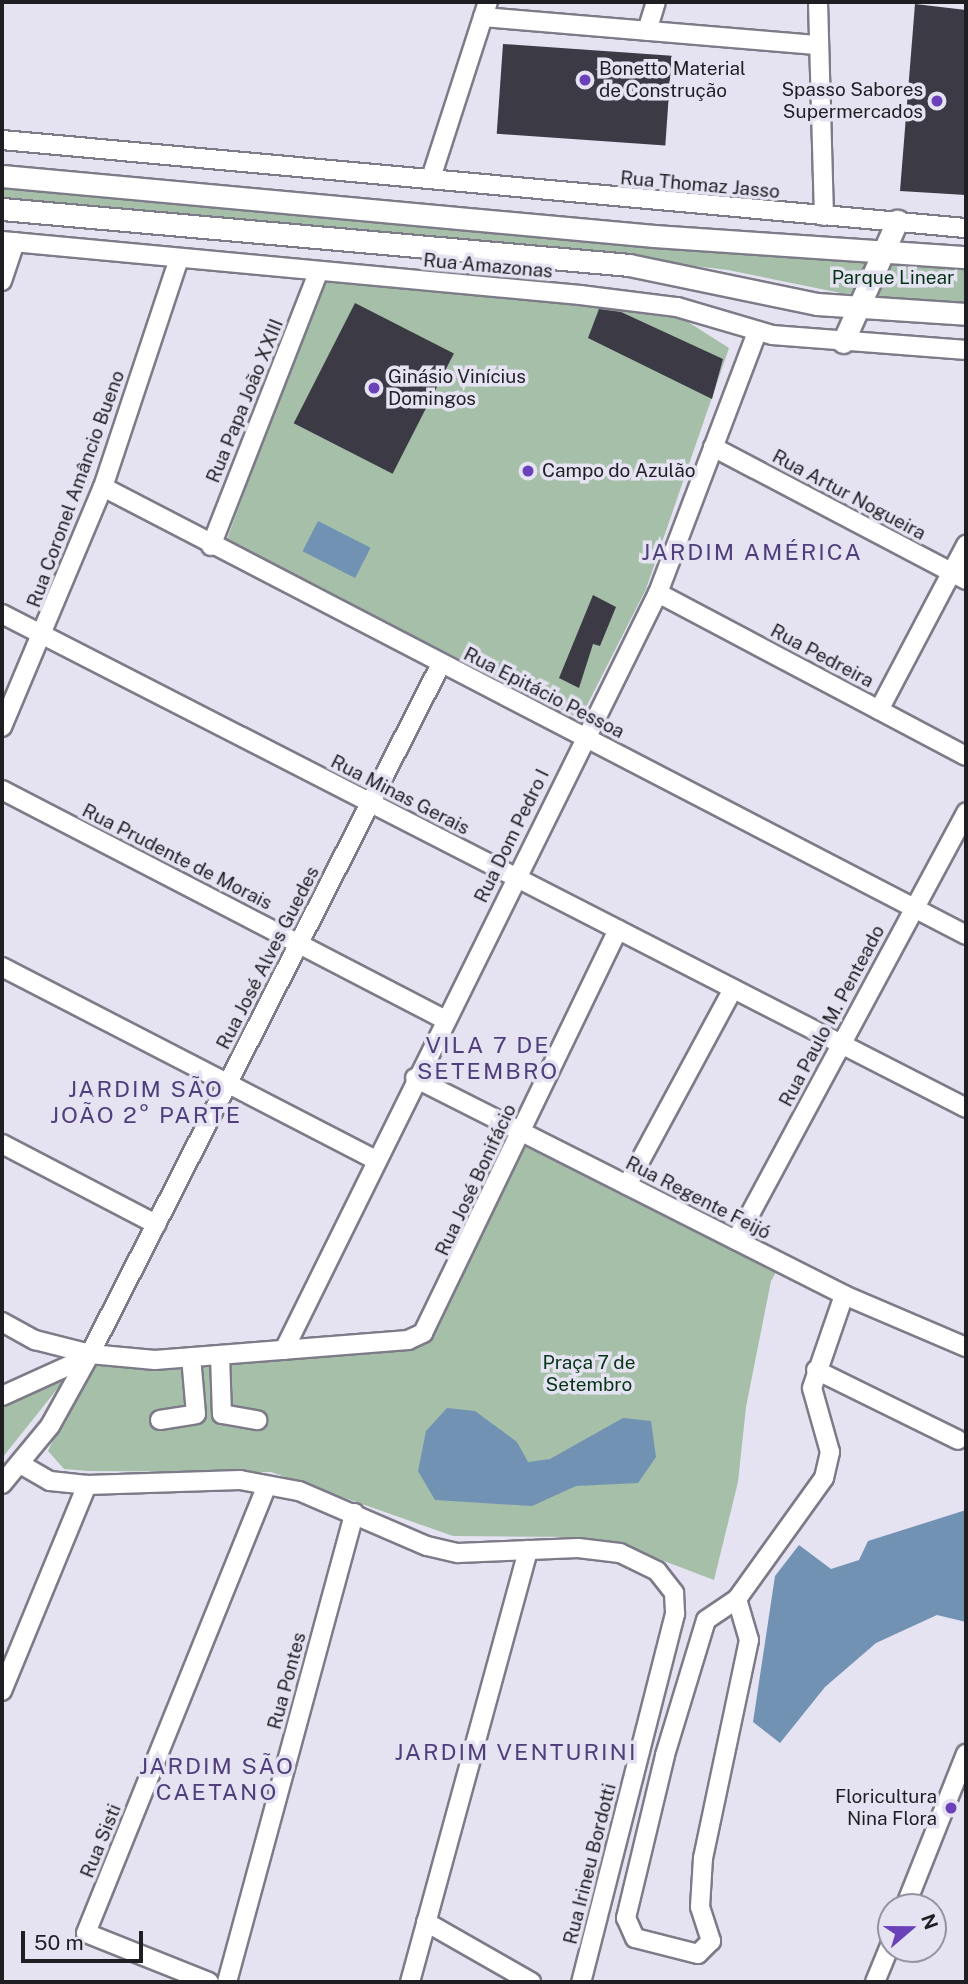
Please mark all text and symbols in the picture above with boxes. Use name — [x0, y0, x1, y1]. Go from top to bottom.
place label: Bonetto Material de Construção — [599, 58, 746, 102]
marker: Bonetto Material de Construção — [577, 72, 593, 88]
place label: Spasso Sabores Supermercados — [781, 79, 923, 123]
marker: Spasso Sabores Supermercados — [929, 93, 945, 109]
street label: Rua Thomaz Jasso — [619, 167, 781, 203]
street label: Rua Amazonas — [422, 249, 554, 283]
park label: Parque Linear — [832, 267, 954, 289]
street label: Rua Papa João XXIII — [202, 316, 288, 486]
place label: Ginásio Vinícius Domingos — [388, 366, 526, 410]
street label: Rua Coronel Amâncio Bueno — [22, 367, 130, 611]
marker: Ginásio Vinícius Domingos — [366, 380, 382, 396]
street label: Rua Artur Nogueira — [768, 445, 930, 545]
place label: Campo do Azulão — [542, 460, 696, 482]
marker: Campo do Azulão — [520, 463, 536, 479]
district label: JARDIM AMÉRICA — [643, 538, 861, 566]
street label: Rua Pedreira — [767, 619, 877, 693]
street label: Rua Epitácio Pessoa — [460, 643, 628, 743]
street label: Rua Minas Gerais — [327, 750, 473, 840]
street label: Rua Dom Pedro I — [470, 765, 554, 907]
street label: Rua Prudente de Morais — [78, 799, 276, 915]
street label: Rua José Alves Guedes — [212, 863, 324, 1053]
street label: Rua Paulo M. Penteado — [774, 921, 890, 1111]
district label: VILA 7 DE SETEMBRO — [418, 1031, 558, 1085]
district label: JARDIM SÃO JOÃO 2° PARTE — [52, 1075, 240, 1129]
street label: Rua José Bonifácio — [431, 1100, 521, 1260]
street label: Rua Regente Feijó — [622, 1152, 774, 1244]
park label: Praça 7 de Setembro — [542, 1352, 636, 1396]
street label: Rua Pontes — [263, 1630, 311, 1732]
district label: JARDIM VENTURINI — [396, 1738, 636, 1766]
district label: JARDIM SÃO CAETANO — [140, 1752, 294, 1806]
street label: Rua Irineu Bordotti — [559, 1781, 621, 1947]
place label: Floricultura Nina Flora — [835, 1786, 937, 1830]
marker: Floricultura Nina Flora — [943, 1800, 959, 1816]
street label: Rua Sisti — [76, 1801, 126, 1881]
north arrow — [877, 1893, 947, 1963]
text: N — [917, 1911, 943, 1932]
scale bar — [24, 1918, 147, 1962]
text: 50 m — [34, 1930, 84, 1955]

